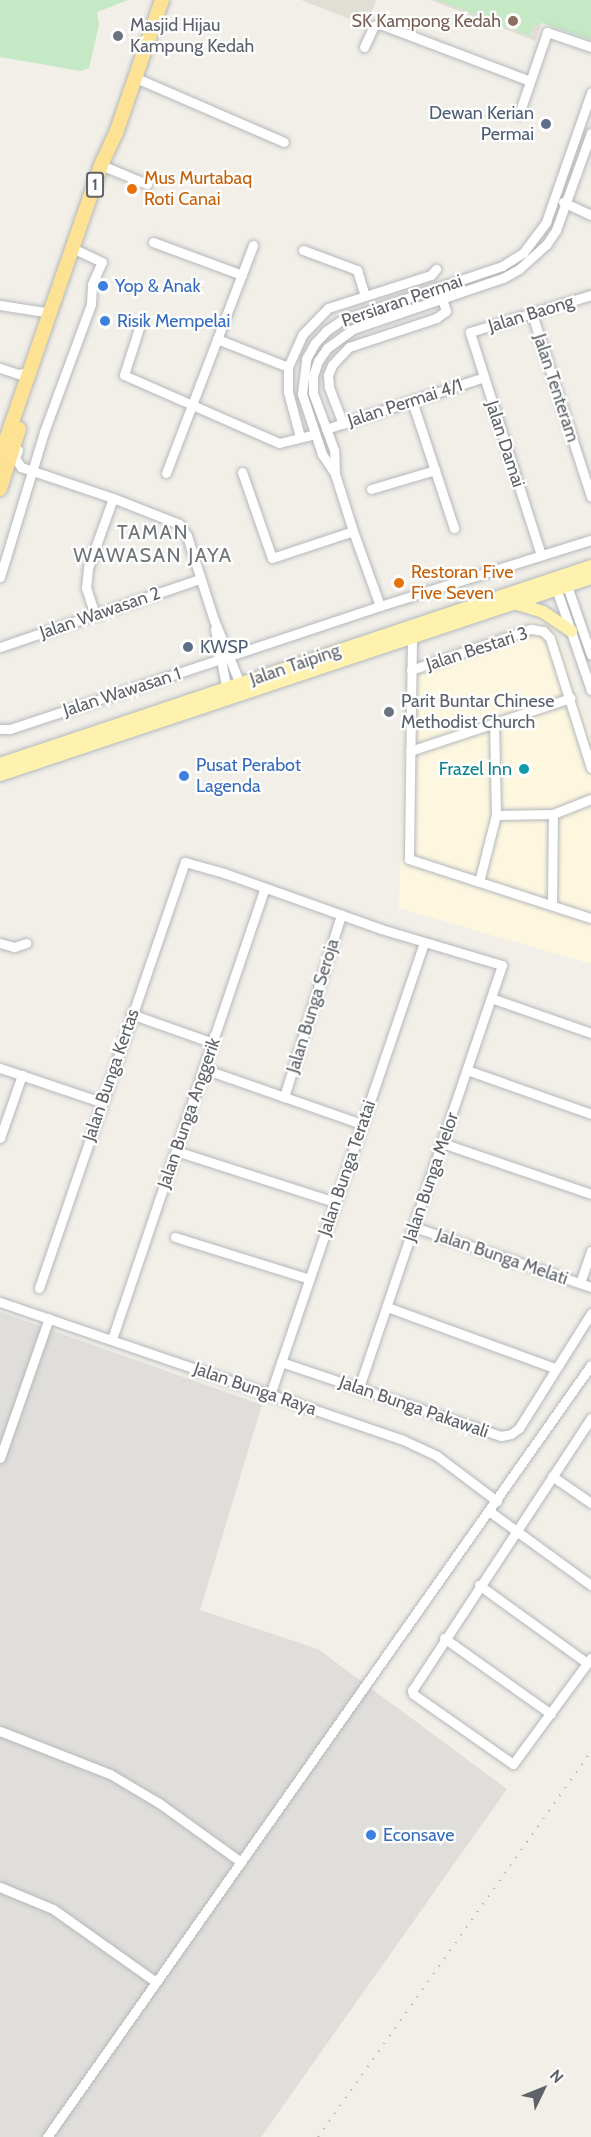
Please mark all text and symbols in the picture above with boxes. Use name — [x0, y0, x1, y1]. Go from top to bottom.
place label: SK Kampong Kedah — [351, 10, 501, 32]
marker: SK Kampong Kedah — [506, 14, 520, 28]
place label: Masjid Hijau Kampung Kedah — [130, 15, 254, 57]
marker: Masjid Hijau Kampung Kedah — [111, 29, 125, 43]
place label: Dewan Kerian Permai — [429, 103, 534, 146]
marker: Dewan Kerian Permai — [539, 117, 553, 131]
place label: Mus Murtabaq Roti Canai — [144, 168, 252, 210]
road number: 1 — [86, 172, 104, 198]
marker: Mus Murtabaq Roti Canai — [125, 182, 139, 196]
street label: Persiaran Permai — [339, 270, 465, 332]
place label: Yop & Anak — [115, 275, 201, 297]
marker: Yop & Anak — [96, 279, 110, 293]
street label: Jalan Baong — [486, 291, 576, 337]
place label: Risik Mempelai — [117, 310, 230, 332]
marker: Risik Mempelai — [98, 314, 112, 328]
street label: Jalan Tenteram — [528, 331, 584, 445]
street label: Jalan Permai 4/1 — [345, 374, 465, 432]
street label: Jalan Damai — [481, 398, 529, 490]
district label: TAMAN WAWASAN JAYA — [73, 520, 233, 567]
place label: Restoran Five Five Seven — [411, 562, 513, 604]
marker: Restoran Five Five Seven — [392, 576, 406, 590]
street label: Jalan Wawasan 2 — [37, 582, 163, 644]
street label: Jalan Bestari 3 — [424, 622, 530, 676]
place label: KWSP — [200, 636, 248, 658]
marker: KWSP — [181, 640, 195, 654]
street label: Jalan Taiping — [247, 640, 343, 690]
street label: Jalan Wawasan 1 — [60, 663, 184, 721]
place label: Parit Buntar Chinese Methodist Church — [401, 691, 554, 734]
marker: Parit Buntar Chinese Methodist Church — [382, 705, 396, 719]
place label: Pusat Perabot Lagenda — [196, 755, 301, 798]
place label: Frazel Inn — [439, 758, 512, 780]
marker: Frazel Inn — [517, 762, 531, 776]
marker: Pusat Perabot Lagenda — [177, 769, 191, 783]
street label: Jalan Bunga Seroja — [282, 936, 344, 1076]
street label: Jalan Bunga Kertas — [78, 1006, 144, 1144]
street label: Jalan Bunga Anggerik — [153, 1035, 225, 1191]
street label: Jalan Bunga Teratai — [314, 1097, 380, 1239]
street label: Jalan Bunga Melor — [399, 1110, 463, 1244]
street label: Jalan Bunga Melati — [433, 1224, 571, 1290]
street label: Jalan Bunga Raya — [191, 1358, 319, 1420]
street label: Jalan Bunga Pakawali — [336, 1371, 492, 1443]
place label: Econsave — [383, 1824, 454, 1846]
marker: Econsave — [364, 1828, 378, 1842]
north arrow — [513, 2059, 573, 2119]
text: N — [546, 2066, 567, 2087]

